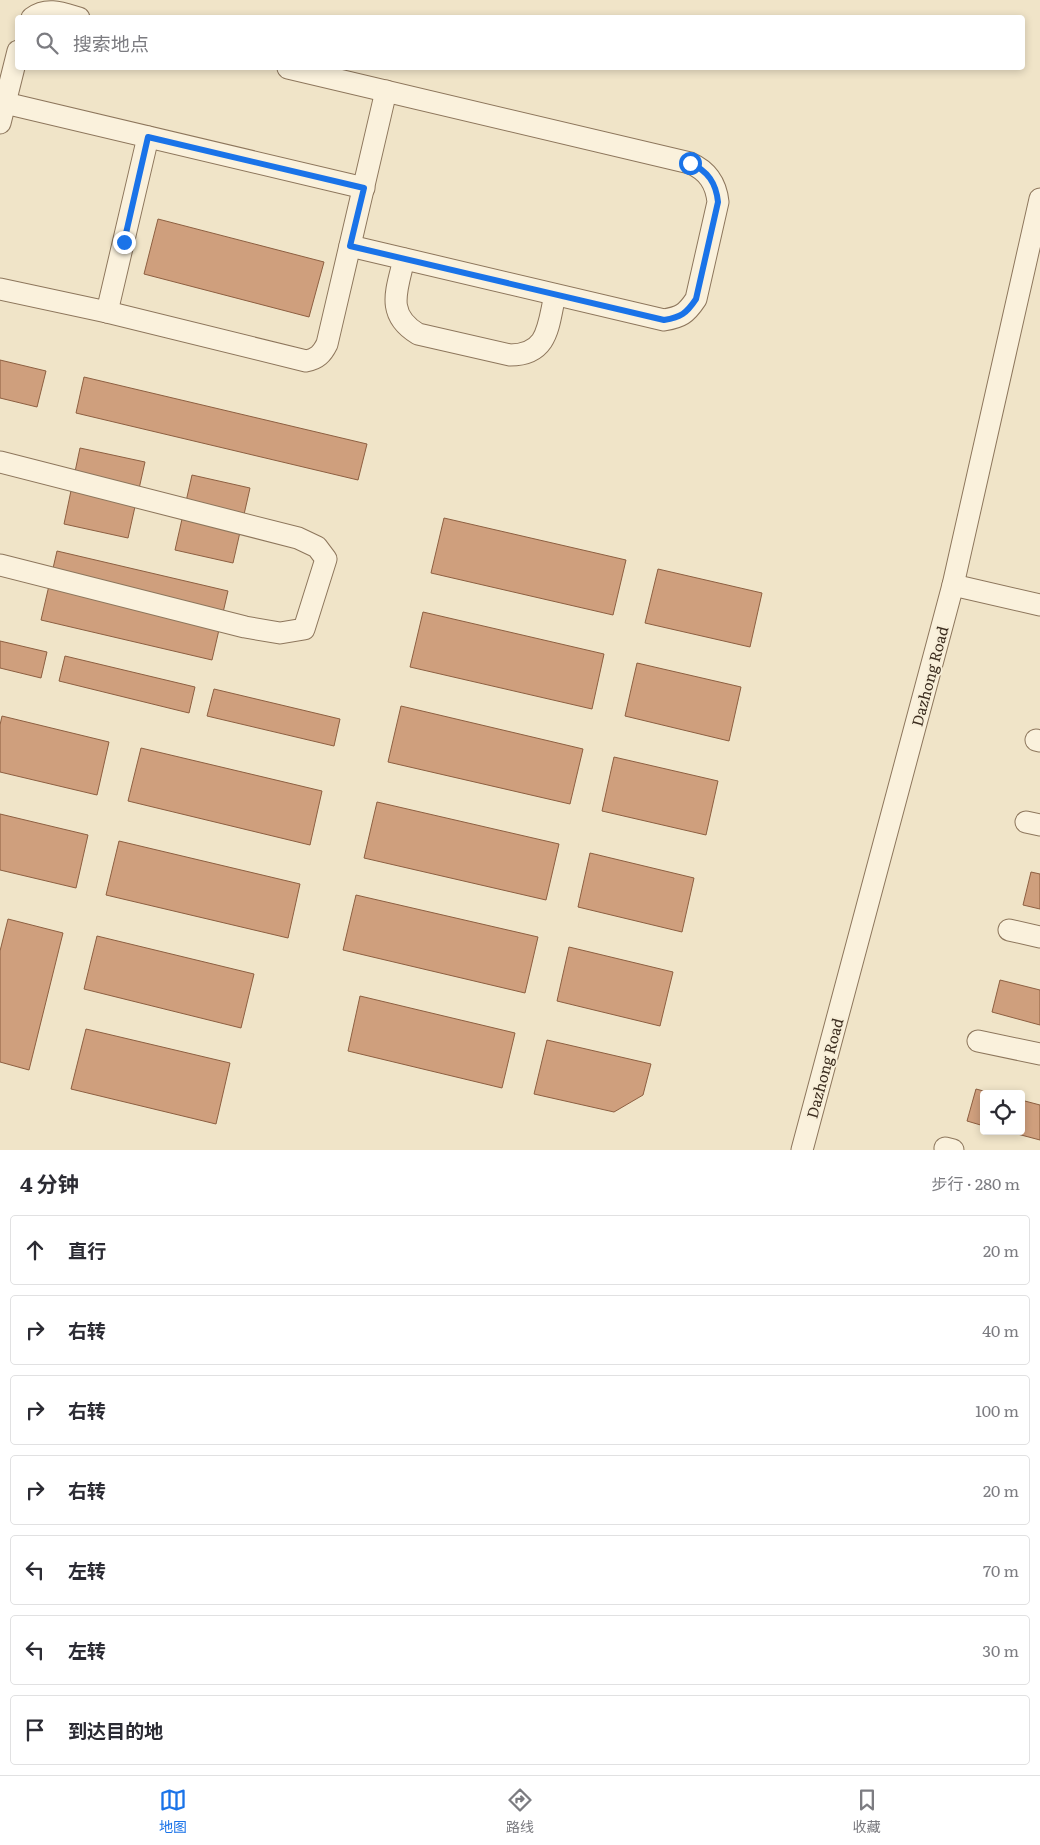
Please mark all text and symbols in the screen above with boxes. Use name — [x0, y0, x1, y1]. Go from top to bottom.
search box — [15, 15, 1025, 70]
icon: search — [33, 29, 61, 57]
text: 搜索地点 — [73, 29, 149, 57]
route start — [679, 152, 702, 175]
route end — [113, 231, 136, 254]
street label: Dazhong Road — [905, 623, 953, 729]
street label: Dazhong Road — [800, 1015, 848, 1121]
map controls — [980, 1090, 1025, 1135]
button: locate — [980, 1090, 1025, 1135]
text: 4 分钟 — [20, 1167, 79, 1198]
text: 步行 · 280 m — [931, 1171, 1020, 1195]
icon: ahead — [21, 1236, 49, 1264]
text: 直行 — [68, 1236, 106, 1264]
text: 20 m — [983, 1238, 1019, 1262]
icon: right — [21, 1316, 49, 1344]
text: 右转 — [68, 1316, 106, 1344]
text: 40 m — [982, 1318, 1019, 1342]
icon: right — [21, 1396, 49, 1424]
text: 右转 — [68, 1396, 106, 1424]
text: 100 m — [975, 1398, 1019, 1422]
icon: right — [21, 1476, 49, 1504]
text: 右转 — [68, 1476, 106, 1504]
text: 20 m — [983, 1478, 1019, 1502]
icon: left — [21, 1556, 49, 1584]
text: 左转 — [68, 1556, 106, 1584]
text: 70 m — [983, 1558, 1019, 1582]
icon: left — [21, 1636, 49, 1664]
text: 左转 — [68, 1636, 106, 1664]
text: 30 m — [982, 1638, 1019, 1662]
icon: arrive — [21, 1716, 49, 1744]
text: 到达目的地 — [68, 1716, 163, 1744]
tab: 地图 — [159, 1786, 187, 1836]
tab: 路线 — [506, 1786, 534, 1836]
tab: 收藏 — [853, 1786, 881, 1836]

